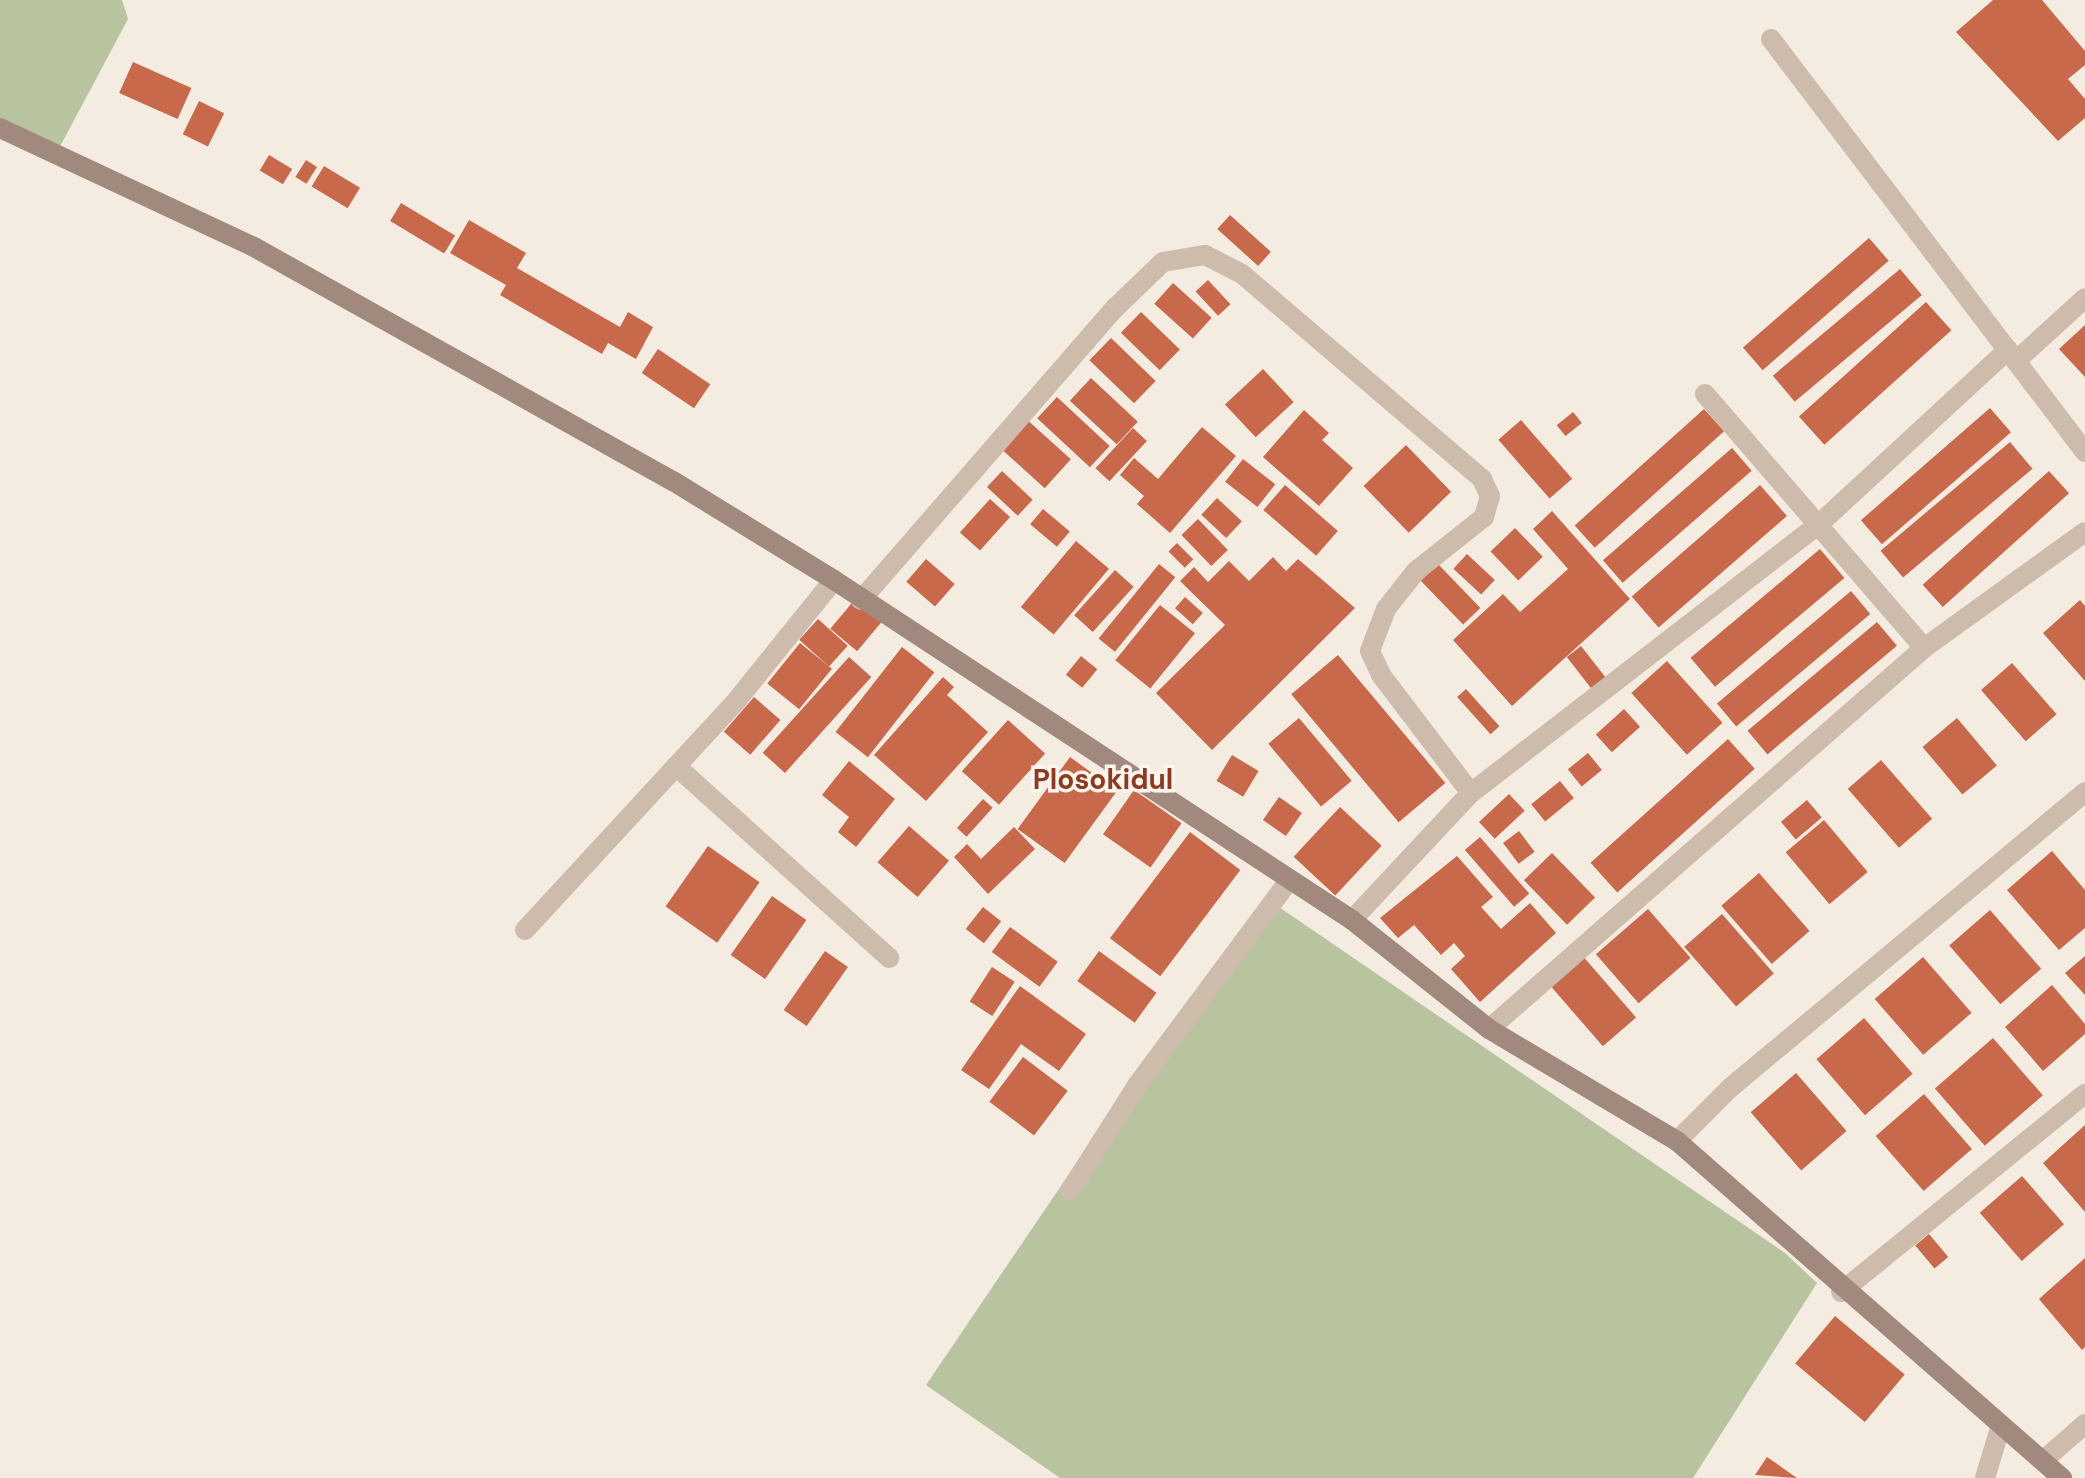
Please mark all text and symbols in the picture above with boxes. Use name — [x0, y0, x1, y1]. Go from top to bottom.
district label: Plosokidul — [1033, 763, 1173, 797]

